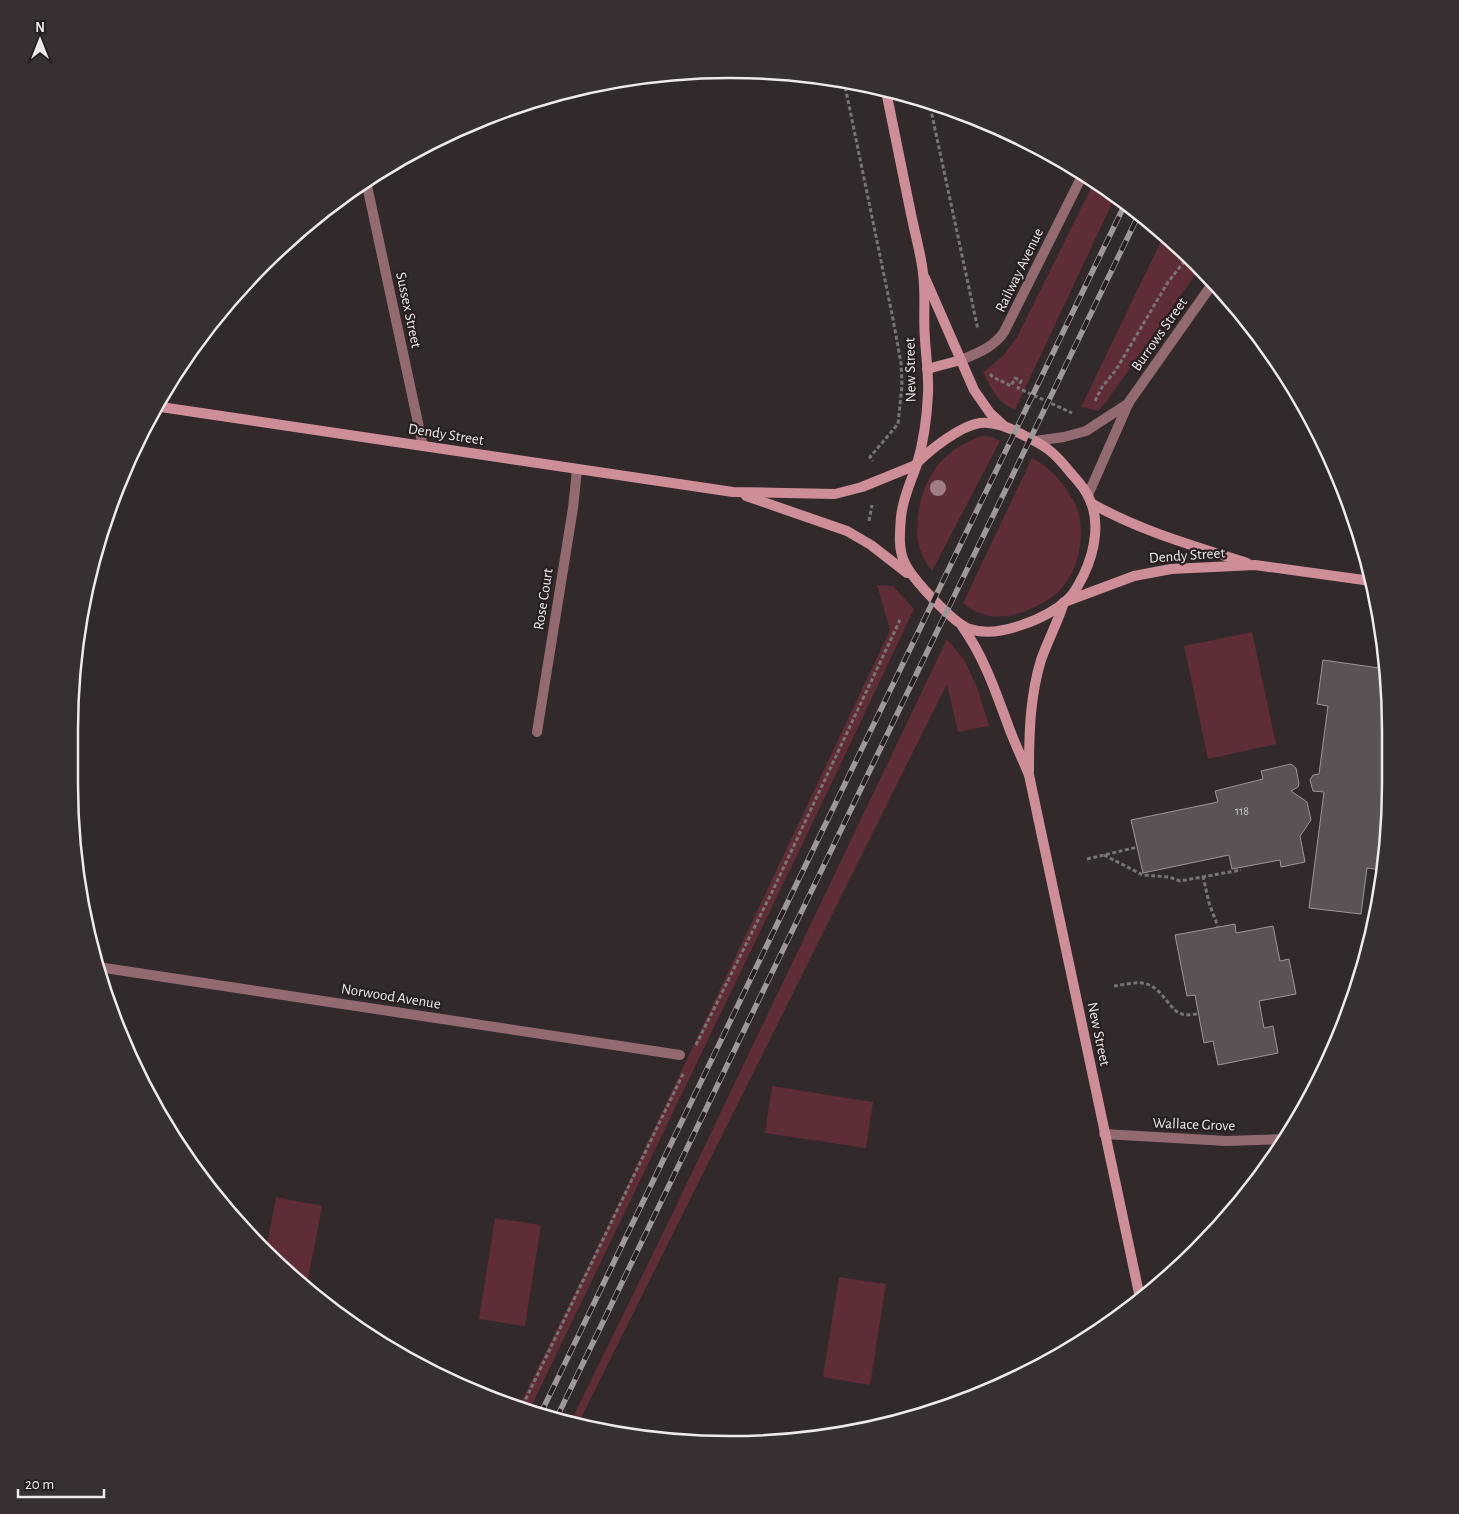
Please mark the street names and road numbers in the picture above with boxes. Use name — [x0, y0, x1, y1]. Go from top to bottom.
street label: Railway Avenue — [993, 226, 1046, 315]
street label: Sussex Street — [393, 271, 424, 350]
street label: Burrows Street — [1129, 295, 1190, 374]
street label: New Street — [902, 337, 919, 403]
street label: Dendy Street — [407, 421, 485, 448]
street label: Dendy Street — [1148, 545, 1226, 566]
street label: Rose Court — [531, 567, 556, 631]
street label: Norwood Avenue — [340, 981, 442, 1012]
street label: New Street — [1084, 1001, 1113, 1068]
street label: Wallace Grove — [1152, 1116, 1236, 1133]

